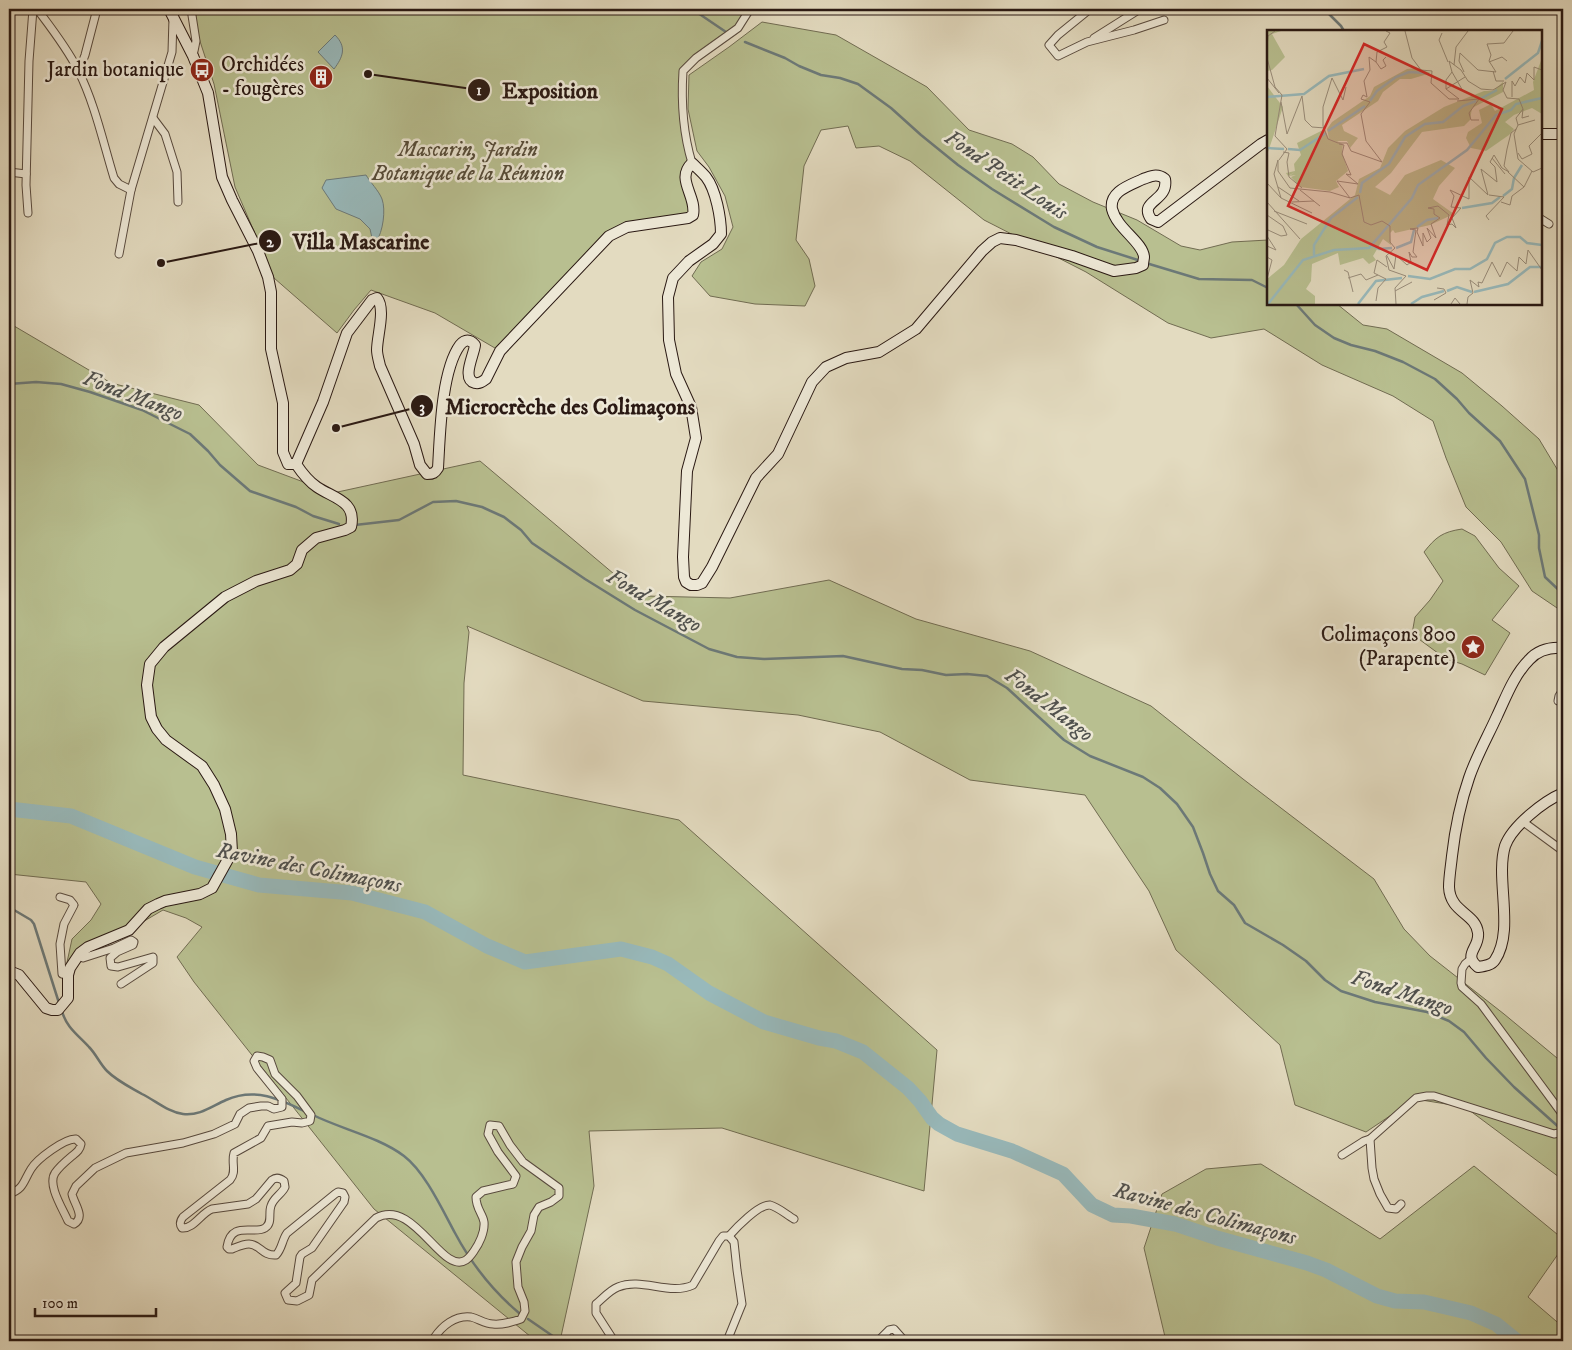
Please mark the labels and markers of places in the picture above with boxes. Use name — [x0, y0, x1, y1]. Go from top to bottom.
place label: Orchidées - fougères — [221, 52, 304, 102]
place label: Jardin botanique — [45, 57, 184, 83]
bus stop icon: Jardin botanique — [189, 57, 215, 83]
building icon: Orchidées - fougères — [308, 64, 334, 90]
callout: Exposition — [467, 72, 608, 109]
callout: Villa Mascarine — [258, 223, 440, 260]
callout: Microcrèche des Colimaçons — [410, 388, 705, 425]
place label: Colimaçons 800 (Parapente) — [1321, 622, 1456, 672]
place icon: Colimaçons 800 (Parapente) — [1460, 634, 1486, 660]

